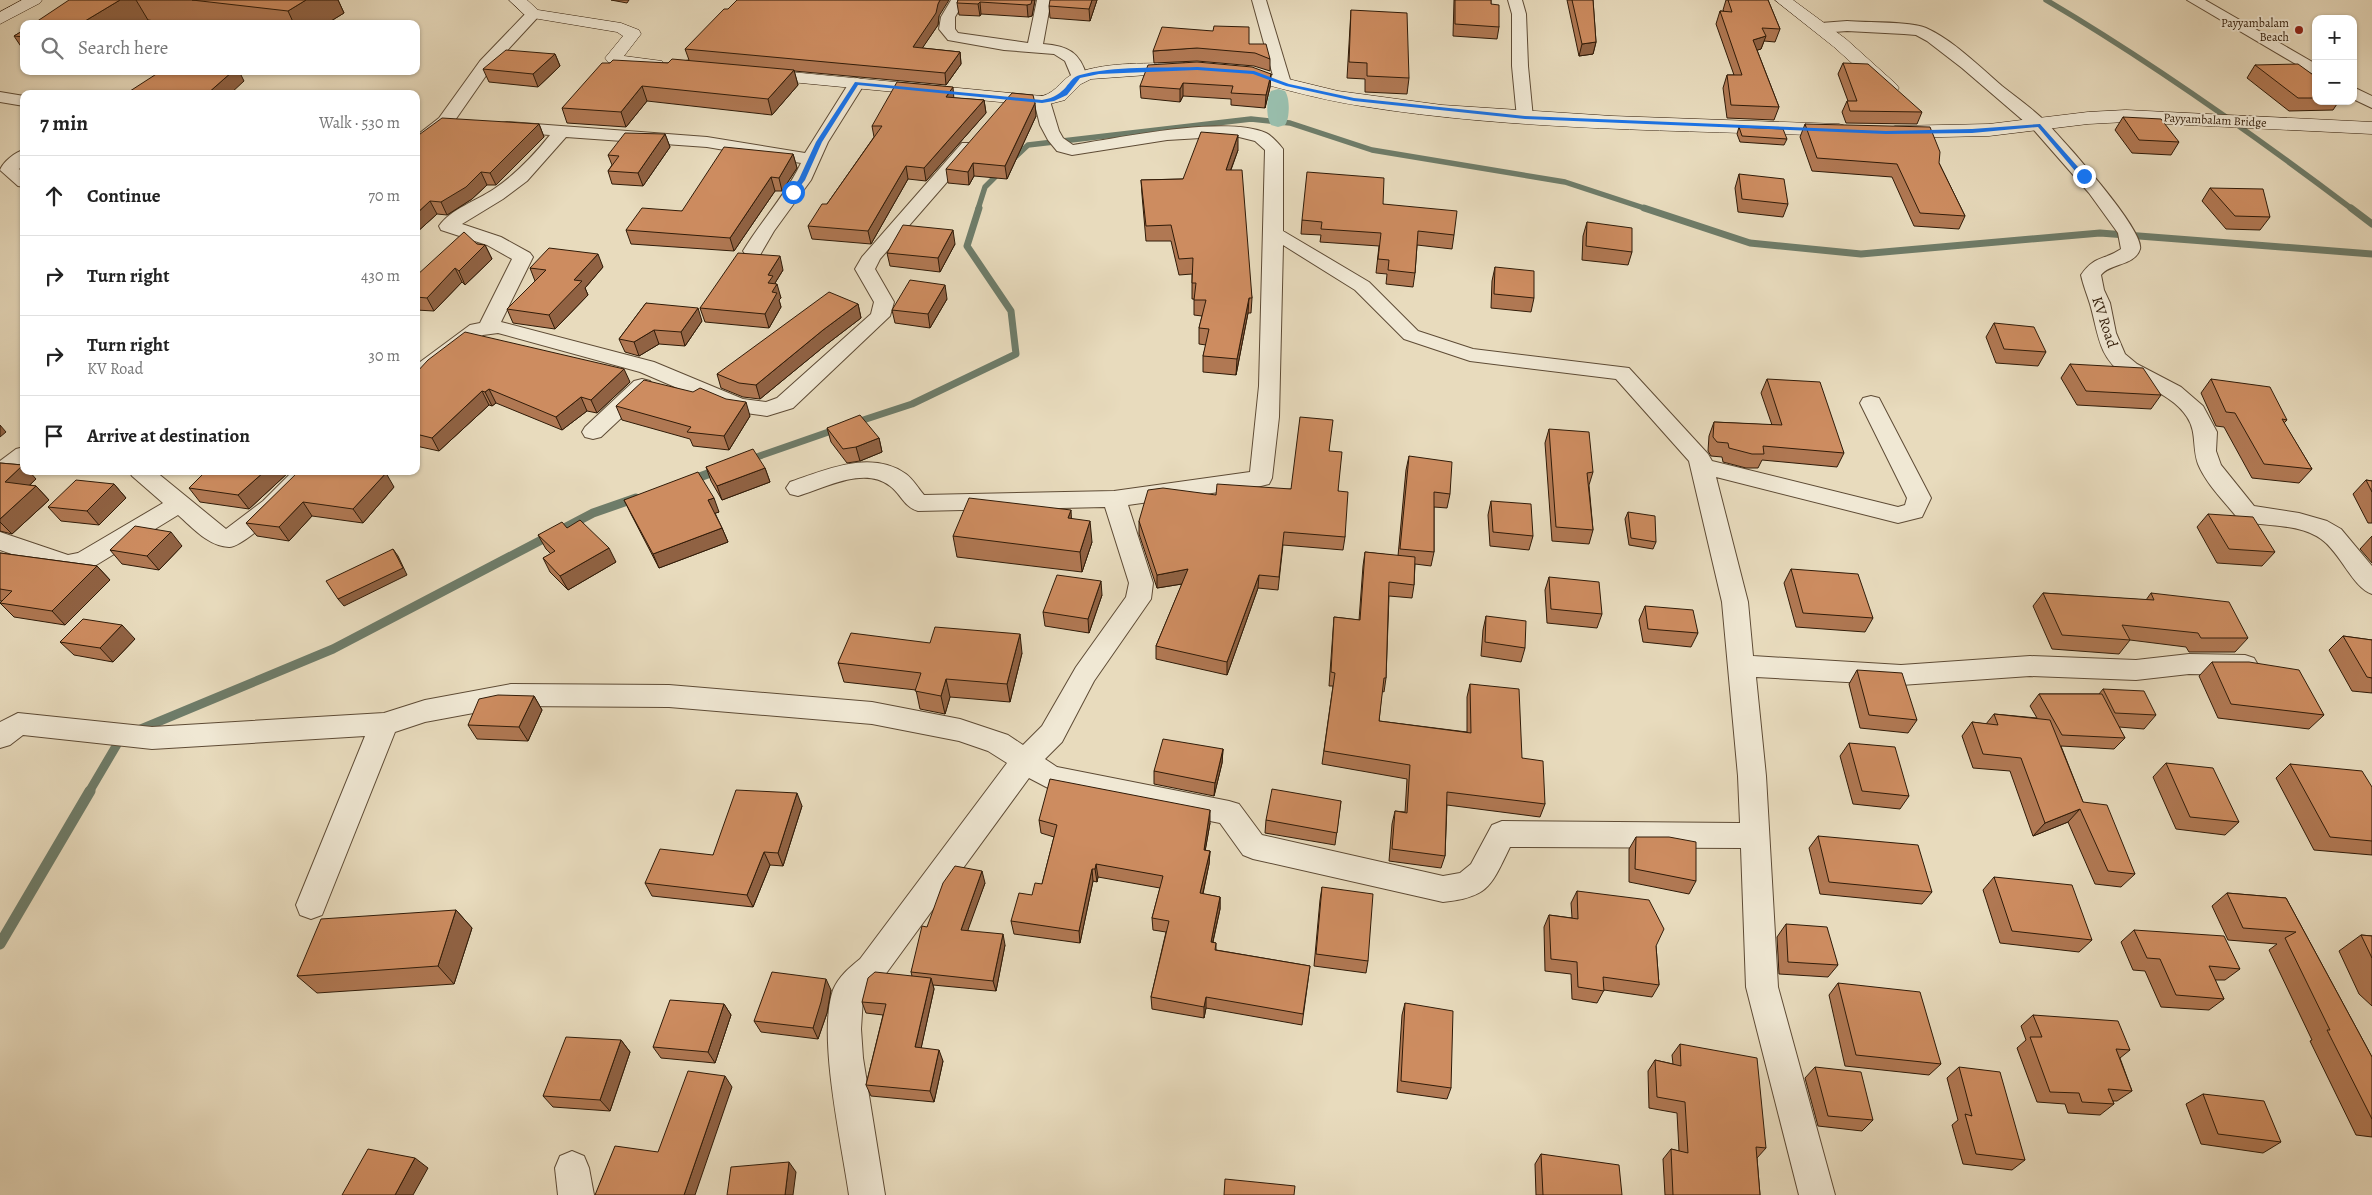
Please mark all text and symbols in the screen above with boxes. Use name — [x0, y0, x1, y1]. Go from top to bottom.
place label: Payyambalam Beach — [2221, 15, 2290, 45]
map controls — [2312, 15, 2357, 105]
button: + — [2312, 15, 2357, 60]
search box — [20, 20, 420, 75]
marker: Payyambalam Beach — [2293, 24, 2305, 36]
icon: search — [38, 34, 66, 62]
text: Search here — [78, 35, 168, 61]
button: − — [2312, 60, 2357, 105]
text: 7 min — [40, 109, 88, 137]
street label: Payyambalam Bridge — [2163, 109, 2267, 131]
text: Walk · 530 m — [319, 112, 400, 134]
route end — [2073, 165, 2096, 188]
route start — [782, 181, 805, 204]
icon: ahead — [40, 182, 68, 210]
text: Continue — [87, 183, 161, 209]
text: 70 m — [368, 185, 400, 207]
icon: right — [40, 262, 68, 290]
text: Turn right — [87, 263, 169, 289]
text: 430 m — [361, 265, 400, 287]
street label: KV Road — [2087, 294, 2123, 351]
text: Turn right — [87, 332, 169, 358]
icon: right — [40, 342, 68, 370]
text: 30 m — [368, 345, 400, 367]
text: KV Road — [87, 358, 143, 380]
icon: arrive — [40, 422, 68, 450]
text: Arrive at destination — [87, 423, 250, 449]

